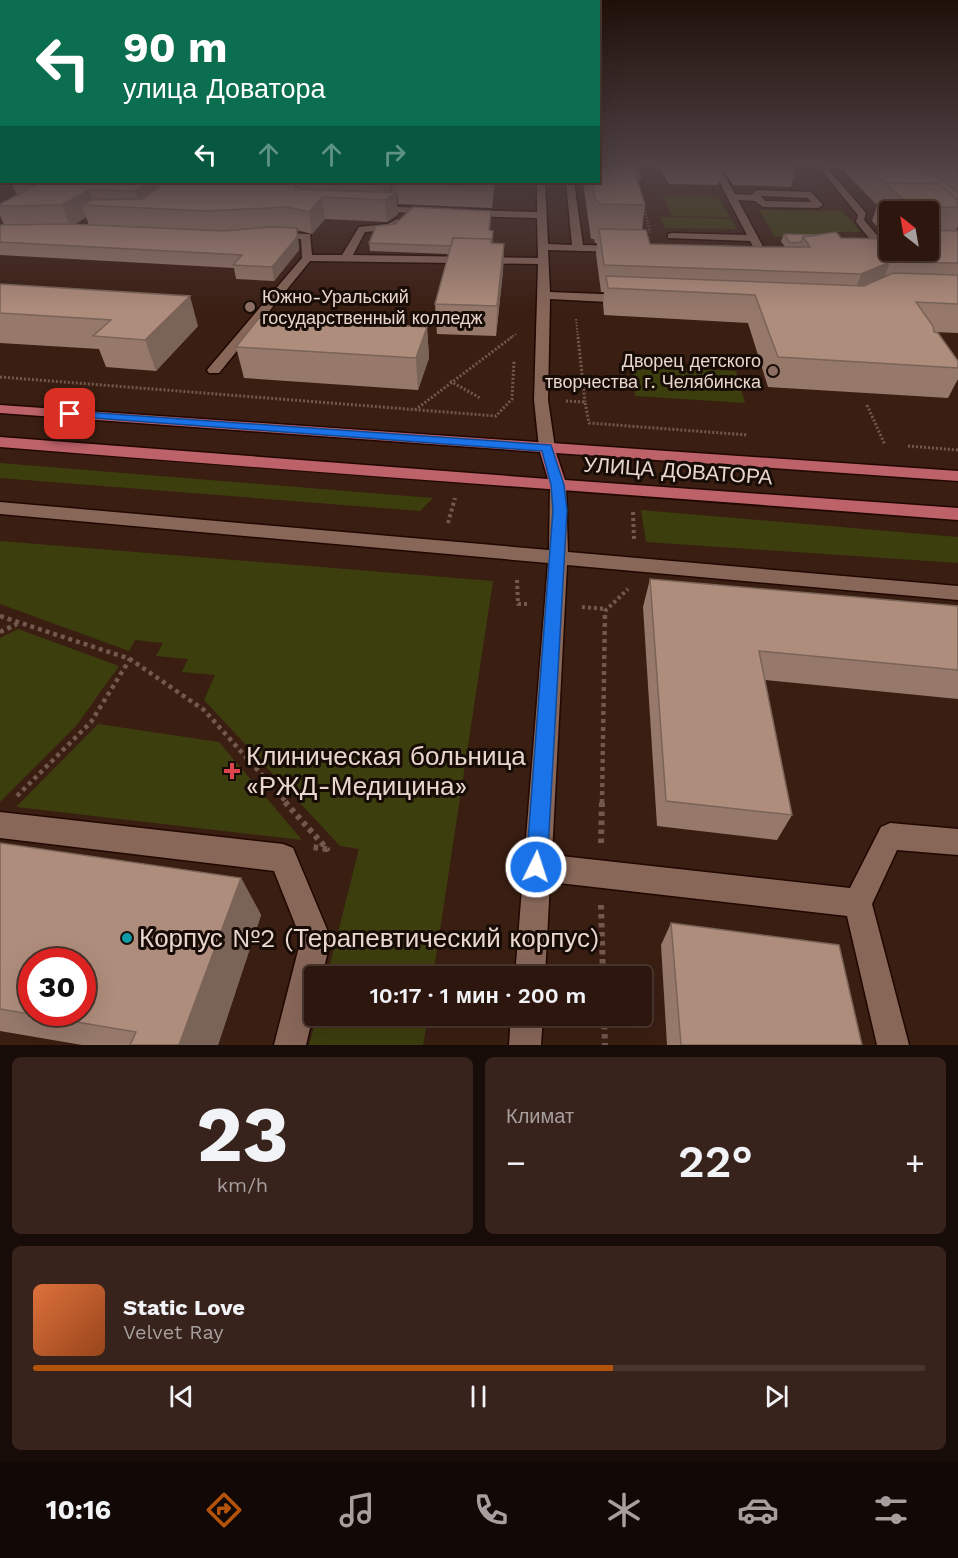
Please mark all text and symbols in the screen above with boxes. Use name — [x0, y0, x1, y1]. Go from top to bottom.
text: 90 m — [123, 23, 227, 72]
icon: left — [24, 24, 102, 102]
text: улица Доватора — [123, 73, 326, 105]
icon: left — [189, 138, 222, 171]
icon: ahead — [252, 138, 285, 171]
icon: ahead — [315, 138, 348, 171]
icon: right — [378, 138, 411, 171]
north arrow — [879, 201, 939, 261]
map controls — [879, 201, 939, 261]
place label: Южно-Уральский государственный колледж — [262, 286, 483, 328]
marker: Южно-Уральский государственный колледж — [243, 300, 257, 314]
place label: Дворец детского творчества г. Челябинска — [545, 350, 762, 392]
marker: Дворец детского творчества г. Челябинска — [766, 364, 780, 378]
pin — [44, 388, 95, 439]
icon: arrive — [53, 397, 86, 430]
street label: УЛИЦА ДОВАТОРА — [583, 451, 773, 490]
place label: Клиническая больница «РЖД-Медицина» — [246, 741, 526, 801]
marker: Клиническая больница «РЖД-Медицина» — [223, 762, 241, 780]
position arrow — [504, 835, 568, 899]
place label: Корпус №2 (Терапевтический корпус) — [139, 923, 599, 953]
marker: Корпус №2 (Терапевтический корпус) — [120, 931, 134, 945]
speed limit sign: 30 — [18, 948, 96, 1026]
text: 10:17 · 1 мин · 200 m — [370, 983, 586, 1008]
text: 23 — [196, 1088, 289, 1180]
text: Климат — [506, 1104, 574, 1128]
text: 22° — [678, 1135, 753, 1188]
text: − — [506, 1143, 526, 1182]
text: + — [905, 1143, 925, 1182]
text: km/h — [217, 1173, 268, 1197]
text: Static Love — [123, 1295, 245, 1320]
text: Velvet Ray — [123, 1320, 224, 1344]
icon: previous — [165, 1380, 198, 1413]
icon: pause — [462, 1380, 495, 1413]
icon: next — [760, 1380, 793, 1413]
icon: directions — [203, 1489, 245, 1531]
icon: music — [336, 1489, 378, 1531]
icon: phone — [470, 1489, 512, 1531]
icon: climate — [603, 1489, 645, 1531]
icon: car — [737, 1489, 779, 1531]
icon: filters — [870, 1489, 912, 1531]
text: 10:16 — [46, 1494, 111, 1526]

